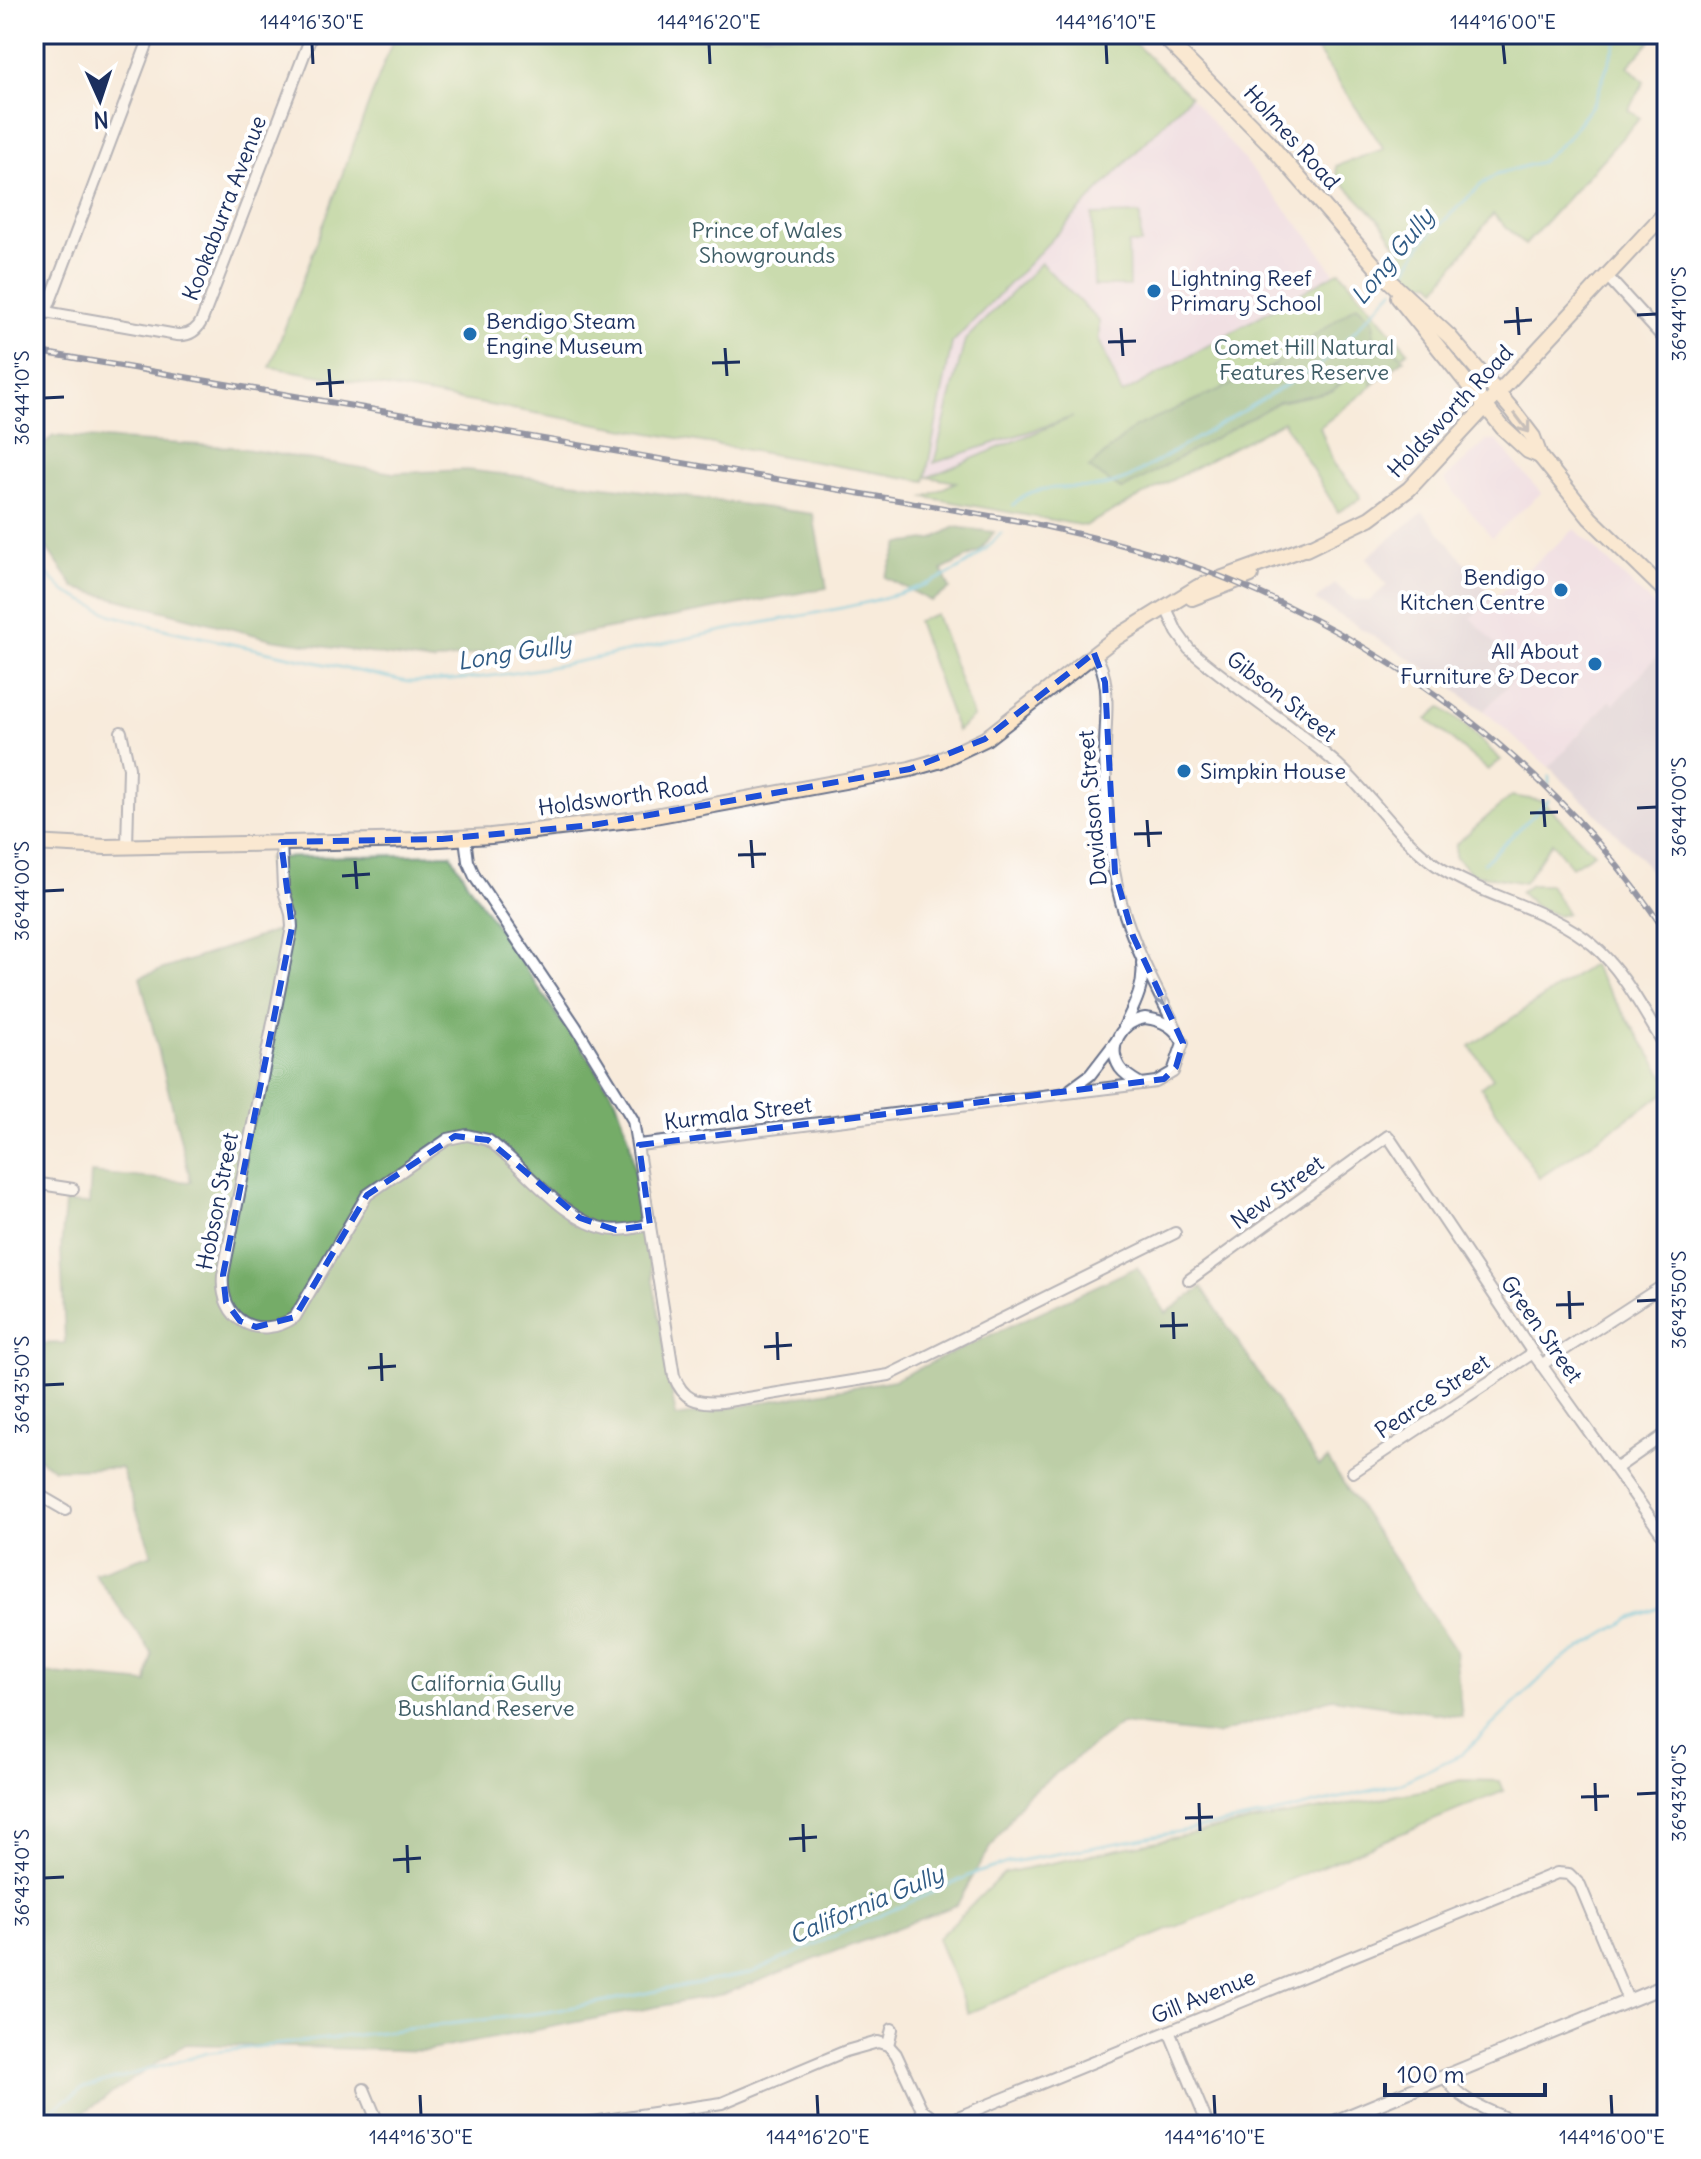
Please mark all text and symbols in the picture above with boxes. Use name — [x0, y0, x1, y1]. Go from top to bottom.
text: 144°16'30"E — [260, 9, 364, 34]
text: 144°16'20"E — [657, 9, 761, 34]
text: 144°16'10"E — [1056, 9, 1156, 34]
text: 144°16'00"E — [1450, 9, 1556, 34]
north arrow — [60, 60, 140, 140]
street label: Holmes Road — [1238, 79, 1346, 195]
text: N — [93, 106, 109, 134]
street label: Kookaburra Avenue — [176, 112, 272, 304]
water label: Long Gully — [1344, 200, 1441, 310]
park label: Prince of Wales Showgrounds — [691, 216, 843, 269]
place label: Lightning Reef Primary School — [1170, 264, 1321, 317]
text: 36°44'10"S — [1666, 266, 1691, 362]
marker: Lightning Reef Primary School — [1145, 282, 1163, 300]
place label: Bendigo Steam Engine Museum — [486, 307, 643, 360]
marker: Bendigo Steam Engine Museum — [461, 325, 479, 343]
park label: Comet Hill Natural Features Reserve — [1214, 333, 1394, 386]
street label: Holdsworth Road — [1381, 339, 1519, 483]
text: 36°44'10"S — [9, 350, 34, 446]
one-way arrow — [1514, 412, 1531, 433]
place label: Bendigo Kitchen Centre — [1399, 563, 1545, 616]
marker: Bendigo Kitchen Centre — [1552, 581, 1570, 599]
water label: Long Gully — [455, 628, 575, 676]
place label: All About Furniture & Decor — [1400, 637, 1579, 690]
street label: Gibson Street — [1221, 644, 1343, 748]
marker: All About Furniture & Decor — [1586, 655, 1604, 673]
street label: Davidson Street — [1071, 729, 1113, 887]
place label: Simpkin House — [1200, 757, 1346, 785]
text: 36°44'00"S — [1666, 757, 1691, 857]
marker: Simpkin House — [1175, 762, 1193, 780]
street label: Holdsworth Road — [536, 770, 710, 822]
text: 36°44'00"S — [9, 841, 34, 941]
one-way arrow — [1153, 982, 1168, 1006]
street label: Kurmala Street — [663, 1090, 813, 1136]
street label: Hobson Street — [190, 1130, 244, 1272]
street label: New Street — [1225, 1149, 1329, 1235]
text: 36°43'50"S — [1666, 1251, 1691, 1349]
street label: Green Street — [1495, 1270, 1589, 1388]
text: 36°43'50"S — [9, 1336, 34, 1434]
street label: Pearce Street — [1369, 1347, 1495, 1445]
park label: California Gully Bushland Reserve — [397, 1669, 575, 1722]
text: 36°43'40"S — [1666, 1744, 1691, 1842]
text: 36°43'40"S — [9, 1829, 34, 1927]
water label: California Gully — [784, 1857, 950, 1950]
street label: Gill Avenue — [1147, 1962, 1259, 2030]
scale bar — [1385, 2047, 1545, 2097]
text: 100 m — [1397, 2059, 1465, 2089]
text: 144°16'30"E — [369, 2124, 473, 2149]
text: 144°16'20"E — [766, 2124, 870, 2149]
text: 144°16'10"E — [1165, 2124, 1265, 2149]
text: 144°16'00"E — [1559, 2124, 1665, 2149]

